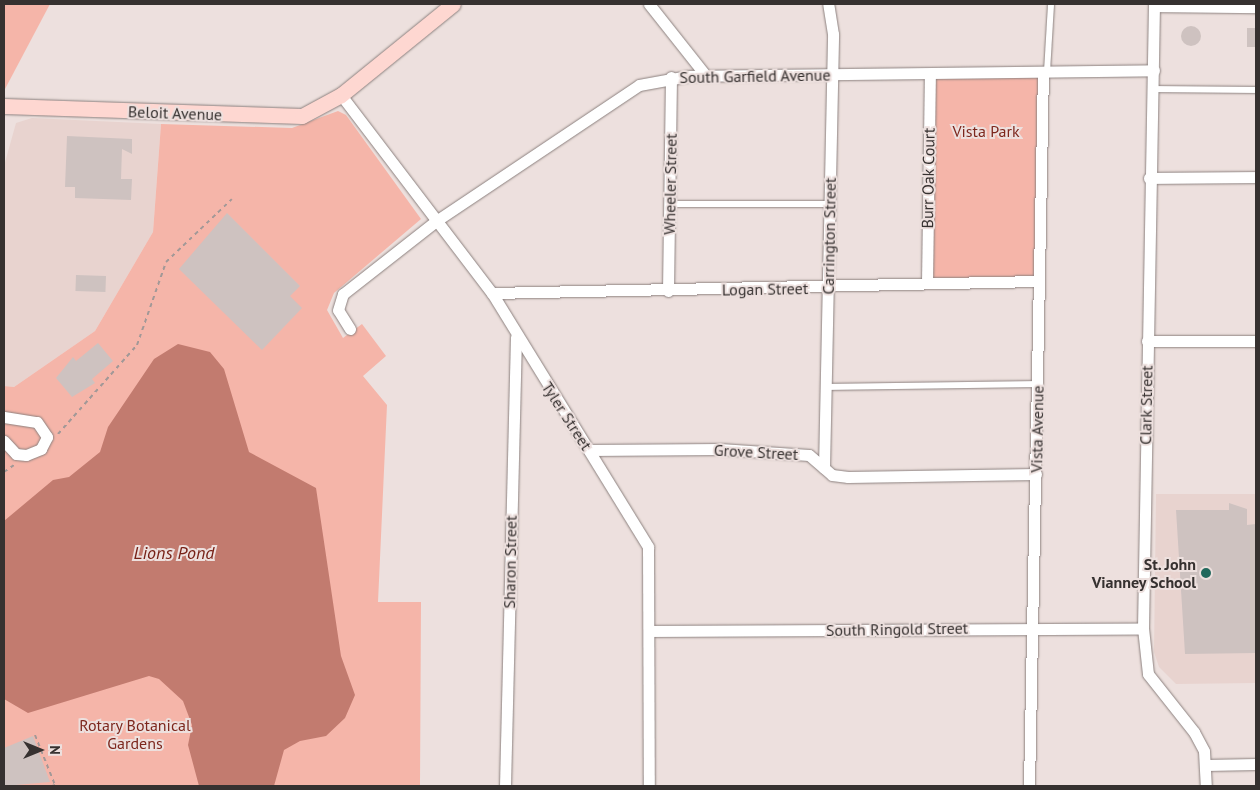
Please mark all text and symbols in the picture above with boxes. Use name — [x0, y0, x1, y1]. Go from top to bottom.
street label: South Garfield Avenue — [679, 65, 831, 87]
street label: Beloit Avenue — [127, 102, 223, 124]
park label: Vista Park — [952, 121, 1020, 141]
street label: Burr Oak Court — [918, 127, 938, 229]
street label: Wheeler Street — [660, 133, 680, 235]
street label: Carrington Street — [818, 177, 840, 295]
street label: Logan Street — [722, 279, 808, 299]
street label: Clark Street — [1136, 365, 1156, 445]
street label: Tyler Street — [538, 378, 596, 454]
street label: Vista Avenue — [1027, 385, 1047, 473]
street label: Grove Street — [713, 440, 799, 464]
street label: Sharon Street — [500, 515, 520, 609]
water label: Lions Pond — [134, 542, 214, 564]
place label: St. John Vianney School — [1091, 554, 1196, 592]
marker: St. John Vianney School — [1200, 567, 1212, 579]
street label: South Ringold Street — [826, 618, 968, 640]
park label: Rotary Botanical Gardens — [79, 715, 191, 753]
north arrow — [15, 725, 65, 775]
text: N — [46, 745, 64, 755]

